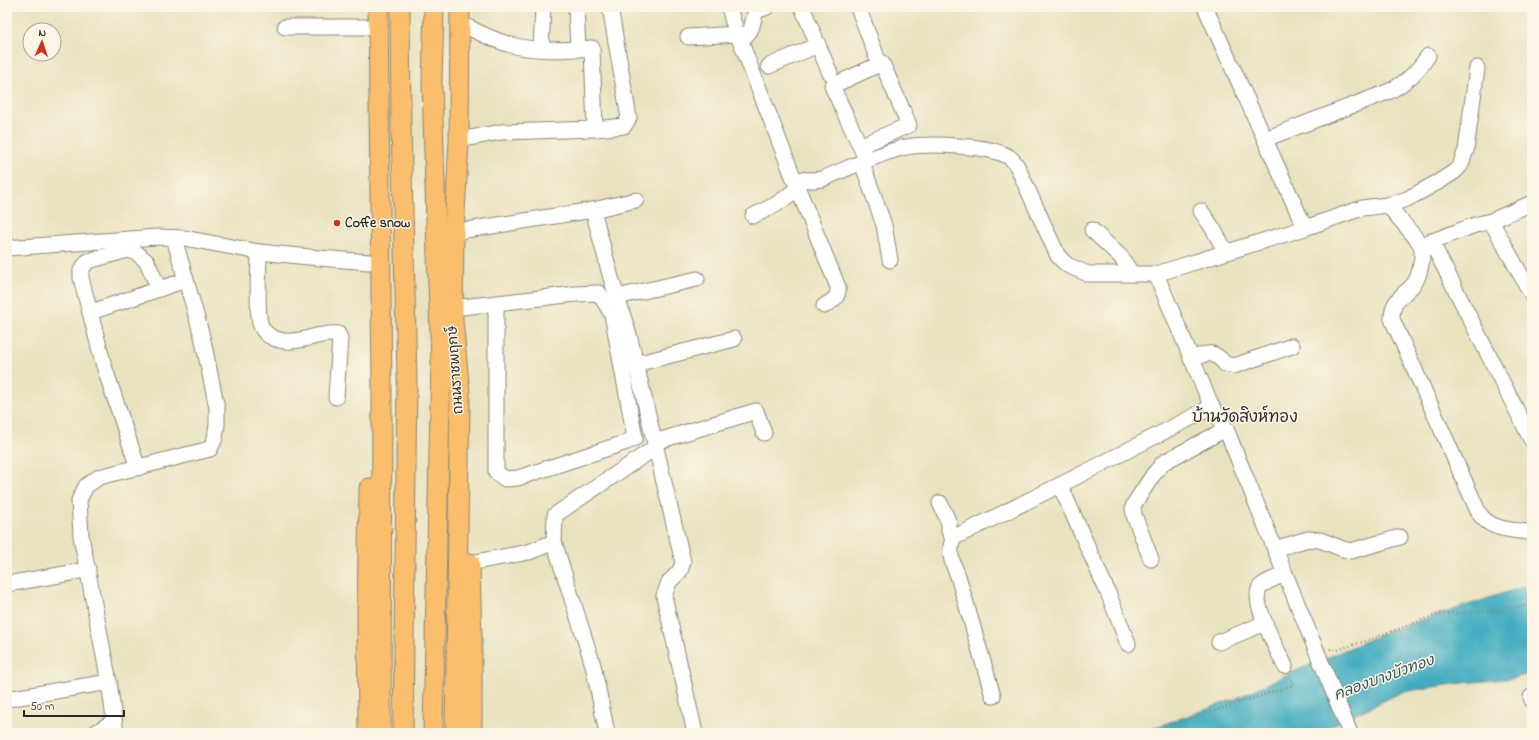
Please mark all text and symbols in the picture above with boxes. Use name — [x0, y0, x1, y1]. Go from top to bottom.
north arrow — [22, 22, 62, 62]
text: N — [38, 25, 47, 41]
place label: Coffe snow — [345, 213, 410, 234]
marker: Coffe snow — [332, 218, 342, 228]
street label: ถนนราชพฤกษ์ — [442, 324, 470, 415]
district label: บ้านวัดสิงห์ทอง — [1192, 405, 1298, 430]
water label: คลองบางบัวทอง — [1331, 649, 1438, 706]
scale bar — [24, 692, 124, 718]
text: 50 m — [30, 698, 54, 716]

